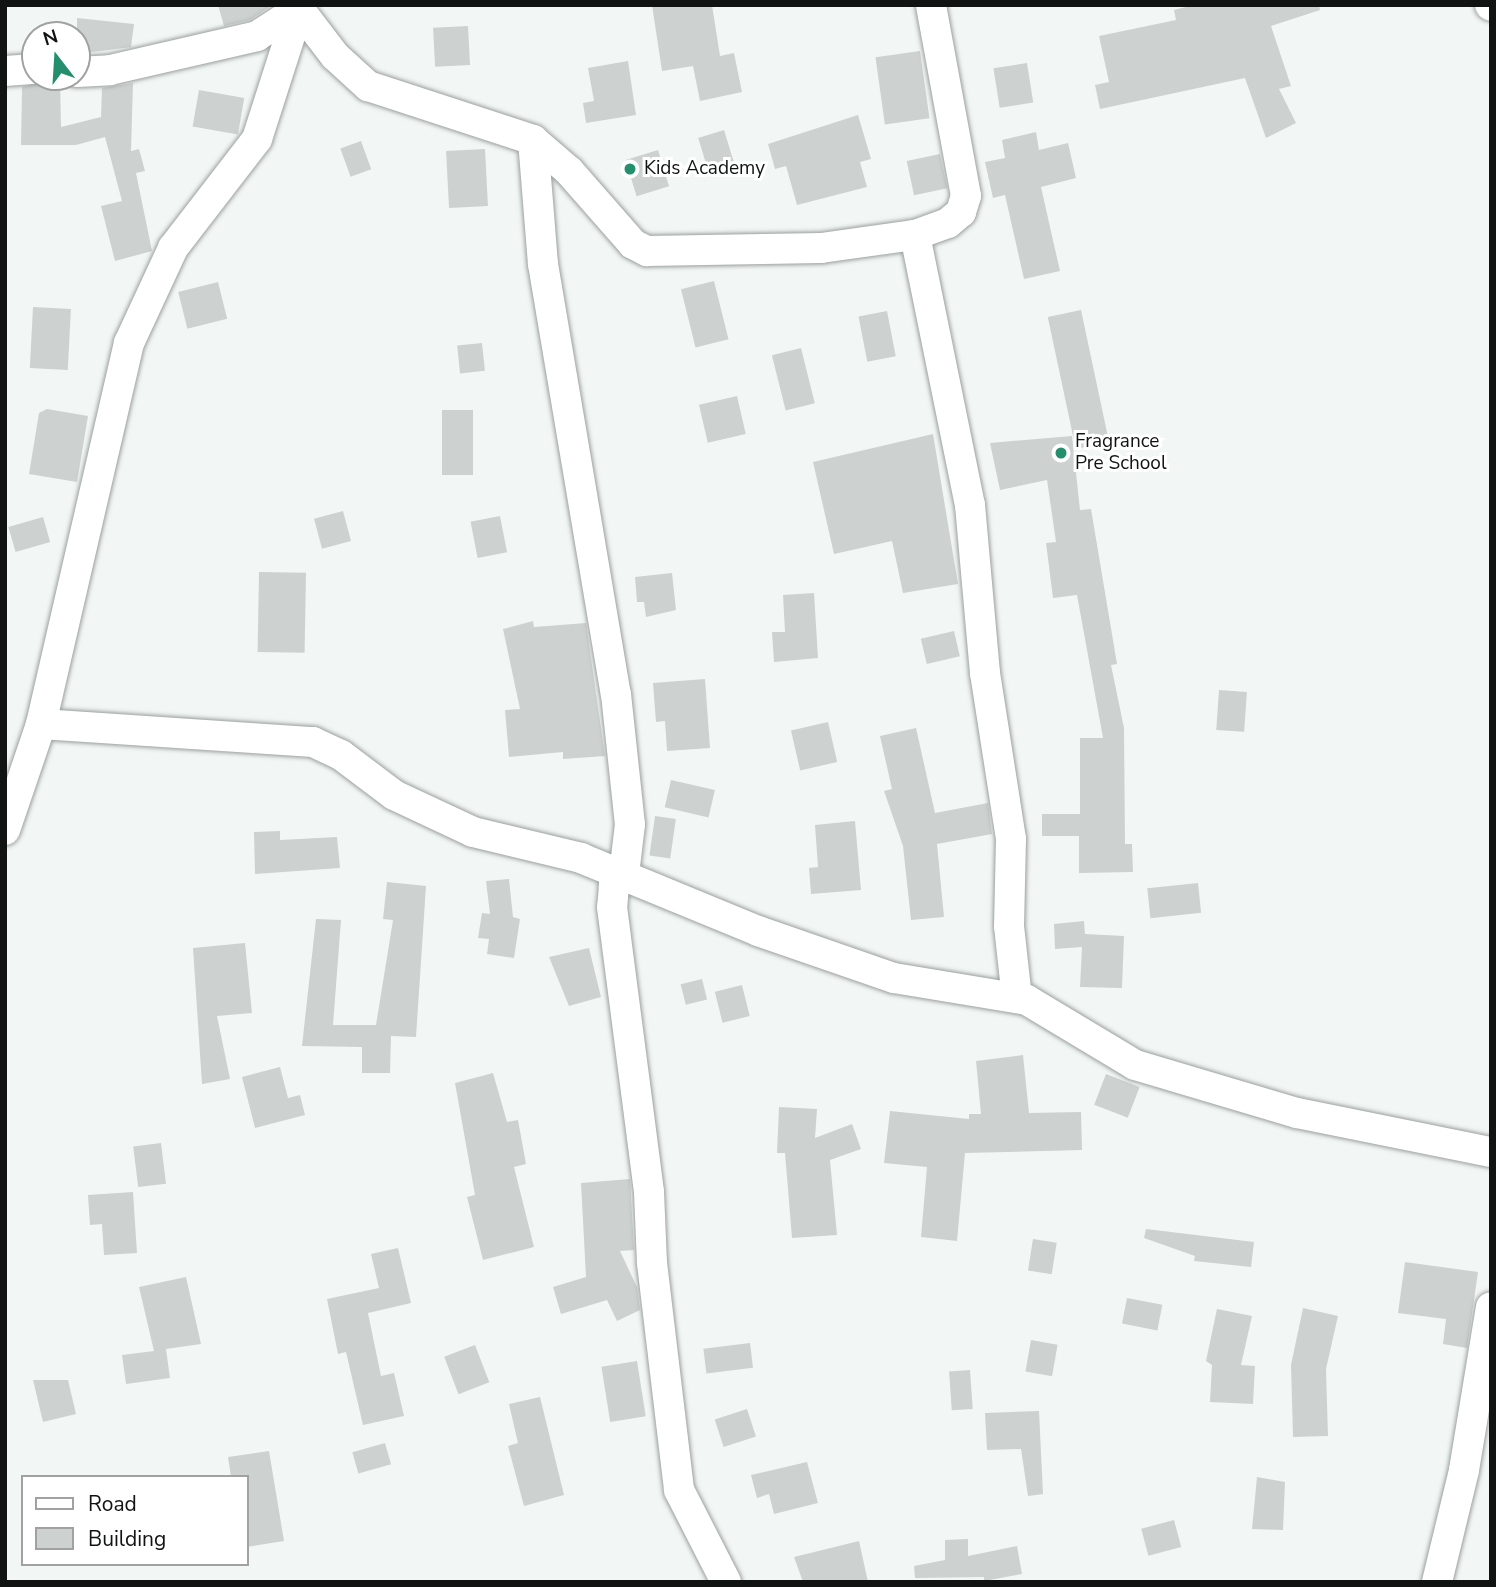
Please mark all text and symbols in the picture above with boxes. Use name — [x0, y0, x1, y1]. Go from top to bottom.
north arrow — [21, 21, 91, 91]
text: N — [40, 23, 61, 52]
place label: Kids Academy — [644, 158, 765, 180]
marker: Kids Academy — [622, 161, 638, 177]
place label: Fragrance Pre School — [1075, 431, 1167, 475]
marker: Fragrance Pre School — [1053, 445, 1069, 461]
legend — [21, 1475, 248, 1566]
text: Road — [88, 1490, 137, 1518]
text: Building — [88, 1525, 166, 1553]

